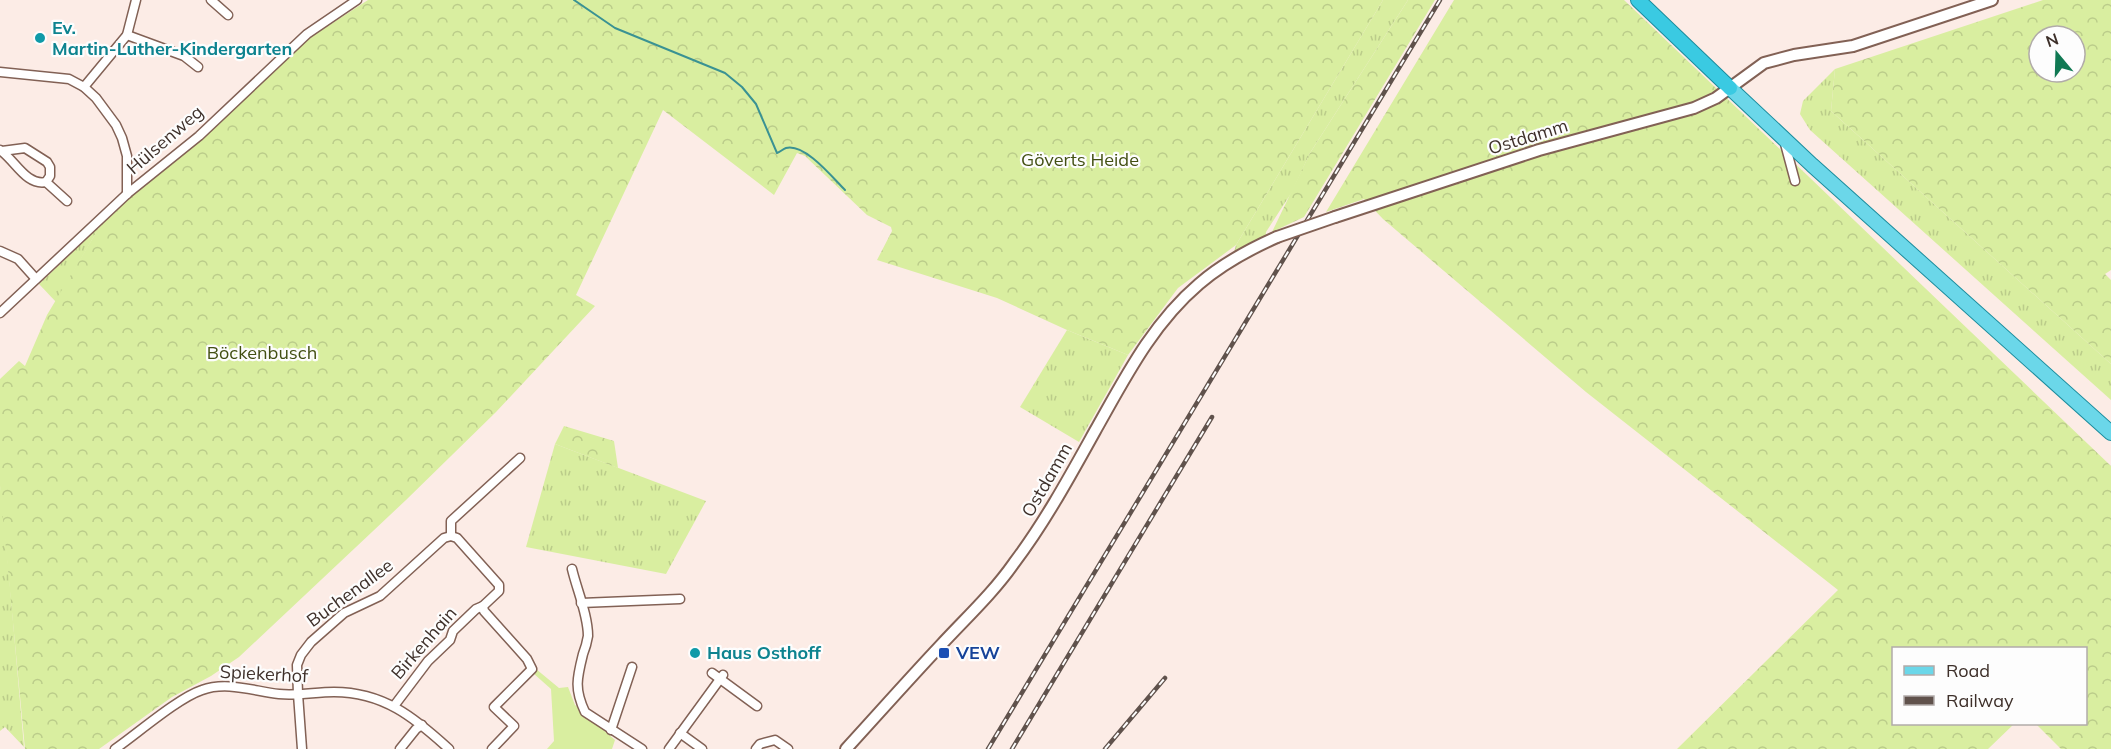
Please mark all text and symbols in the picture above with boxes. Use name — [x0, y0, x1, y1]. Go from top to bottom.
place label: Ev. Martin-Luther-Kindergarten — [52, 16, 292, 60]
north arrow — [2027, 24, 2087, 84]
text: N — [2043, 28, 2061, 51]
marker: Ev. Martin-Luther-Kindergarten — [33, 31, 47, 45]
street label: Hülsenweg — [122, 100, 208, 179]
street label: Ostdamm — [1485, 114, 1570, 160]
park label: Göverts Heide — [1021, 148, 1139, 171]
park label: Böckenbusch — [207, 341, 317, 364]
street label: Ostdamm — [1016, 438, 1077, 521]
street label: Buchenallee — [302, 553, 397, 632]
street label: Birkenhain — [386, 602, 461, 684]
place label: Haus Osthoff — [707, 641, 821, 664]
place label: VEW — [955, 641, 1000, 664]
marker: Haus Osthoff — [688, 646, 702, 660]
marker: VEW — [937, 646, 951, 660]
legend — [1892, 647, 2087, 725]
text: Road — [1946, 659, 1990, 682]
street label: Spiekerhof — [219, 660, 310, 687]
text: Railway — [1946, 689, 2014, 712]

